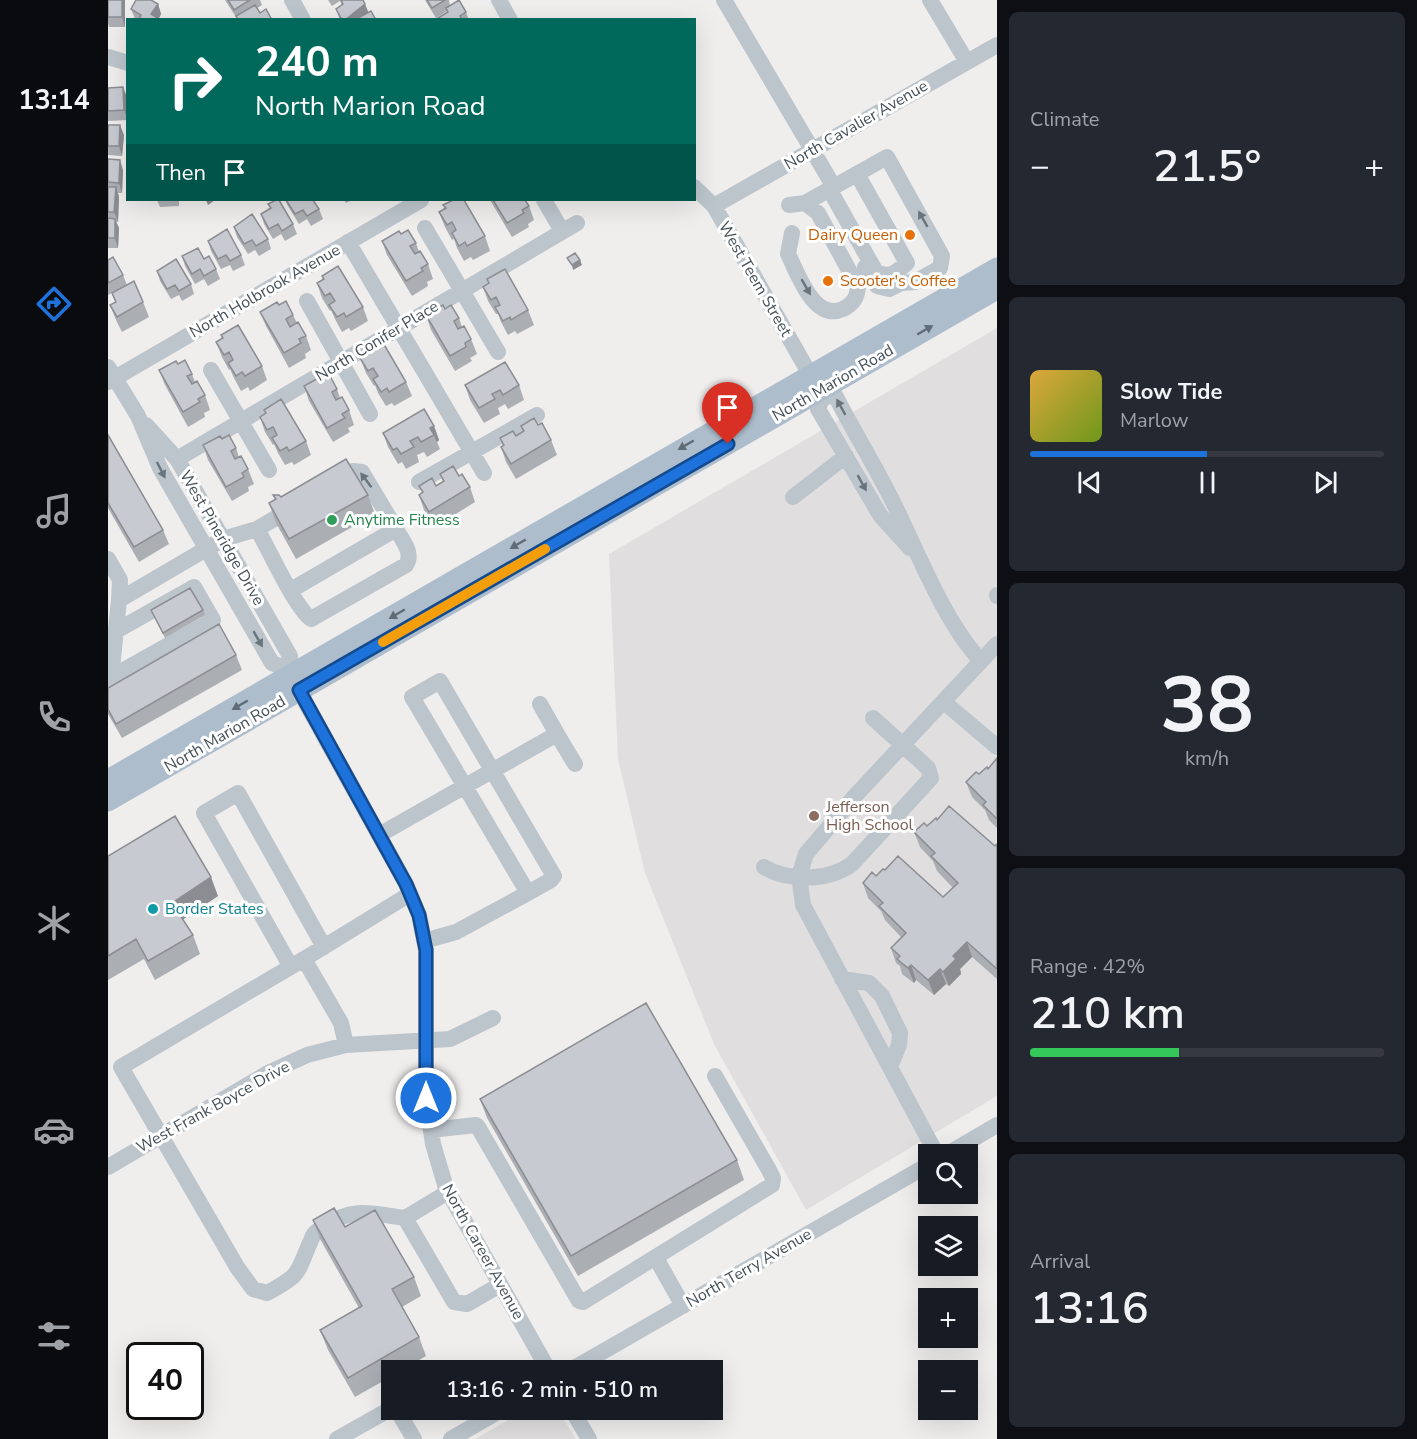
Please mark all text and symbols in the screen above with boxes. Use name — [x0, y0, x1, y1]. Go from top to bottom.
text: 240 m — [255, 34, 379, 91]
icon: right — [156, 42, 234, 120]
street label: North Cavalier Avenue — [780, 75, 932, 175]
text: 13:14 — [18, 82, 90, 119]
text: North Marion Road — [255, 88, 486, 125]
text: Climate — [1030, 106, 1099, 133]
text: 21.5° — [1153, 136, 1261, 197]
text: − — [1030, 144, 1050, 189]
text: + — [1364, 144, 1384, 189]
icon: arrive — [218, 156, 251, 189]
text: Then — [156, 158, 206, 188]
one-way arrow — [918, 210, 928, 227]
street label: West Teem Street — [713, 217, 797, 341]
place label: Dairy Queen — [808, 224, 898, 246]
marker: Dairy Queen — [903, 228, 917, 242]
street label: North Holbrook Avenue — [186, 239, 344, 343]
place label: Scooter's Coffee — [840, 270, 956, 292]
marker: Scooter's Coffee — [821, 274, 835, 288]
one-way arrow — [800, 279, 811, 295]
icon: directions — [33, 283, 75, 325]
street label: North Conifer Place — [311, 295, 443, 387]
one-way arrow — [917, 325, 934, 335]
street label: North Marion Road — [768, 339, 898, 427]
text: Slow Tide — [1120, 377, 1222, 407]
pin — [702, 382, 753, 444]
icon: arrive — [711, 391, 744, 424]
one-way arrow — [836, 398, 846, 415]
text: Marlow — [1120, 407, 1188, 434]
one-way arrow — [678, 440, 695, 450]
one-way arrow — [156, 461, 166, 478]
street label: West Pineridge Drive — [174, 466, 270, 610]
icon: previous — [1073, 466, 1106, 499]
icon: pause — [1191, 466, 1224, 499]
icon: next — [1309, 466, 1342, 499]
one-way arrow — [360, 472, 372, 488]
one-way arrow — [857, 475, 867, 492]
icon: music — [33, 490, 75, 532]
place label: Anytime Fitness — [344, 509, 460, 531]
marker: Anytime Fitness — [325, 513, 339, 527]
one-way arrow — [510, 538, 526, 549]
one-way arrow — [388, 609, 405, 619]
one-way arrow — [253, 631, 263, 648]
text: 38 — [1160, 652, 1254, 759]
street label: North Marion Road — [160, 690, 290, 778]
icon: phone — [33, 696, 75, 738]
one-way arrow — [232, 700, 248, 711]
text: km/h — [1185, 745, 1229, 772]
place label: Jefferson High School — [825, 796, 914, 836]
marker: Jefferson High School — [807, 809, 821, 823]
place label: Border States — [165, 898, 264, 920]
icon: climate — [33, 902, 75, 944]
marker: Border States — [146, 902, 160, 916]
text: Range · 42% — [1030, 953, 1145, 980]
text: 210 km — [1030, 983, 1185, 1044]
street label: West Frank Boyce Drive — [132, 1056, 294, 1158]
position arrow — [394, 1066, 458, 1130]
icon: car — [33, 1109, 75, 1151]
map controls — [918, 1144, 978, 1420]
button: search — [918, 1144, 978, 1204]
street label: North Career Avenue — [437, 1180, 529, 1324]
button: layers — [918, 1216, 978, 1276]
street label: North Terry Avenue — [682, 1223, 816, 1313]
text: Arrival — [1030, 1248, 1090, 1275]
text: 13:16 — [1030, 1278, 1149, 1339]
button: + — [918, 1288, 978, 1348]
icon: filters — [33, 1315, 75, 1357]
speed limit sign: 40 — [126, 1342, 204, 1420]
button: − — [918, 1360, 978, 1420]
text: 13:16 · 2 min · 510 m — [446, 1375, 658, 1405]

